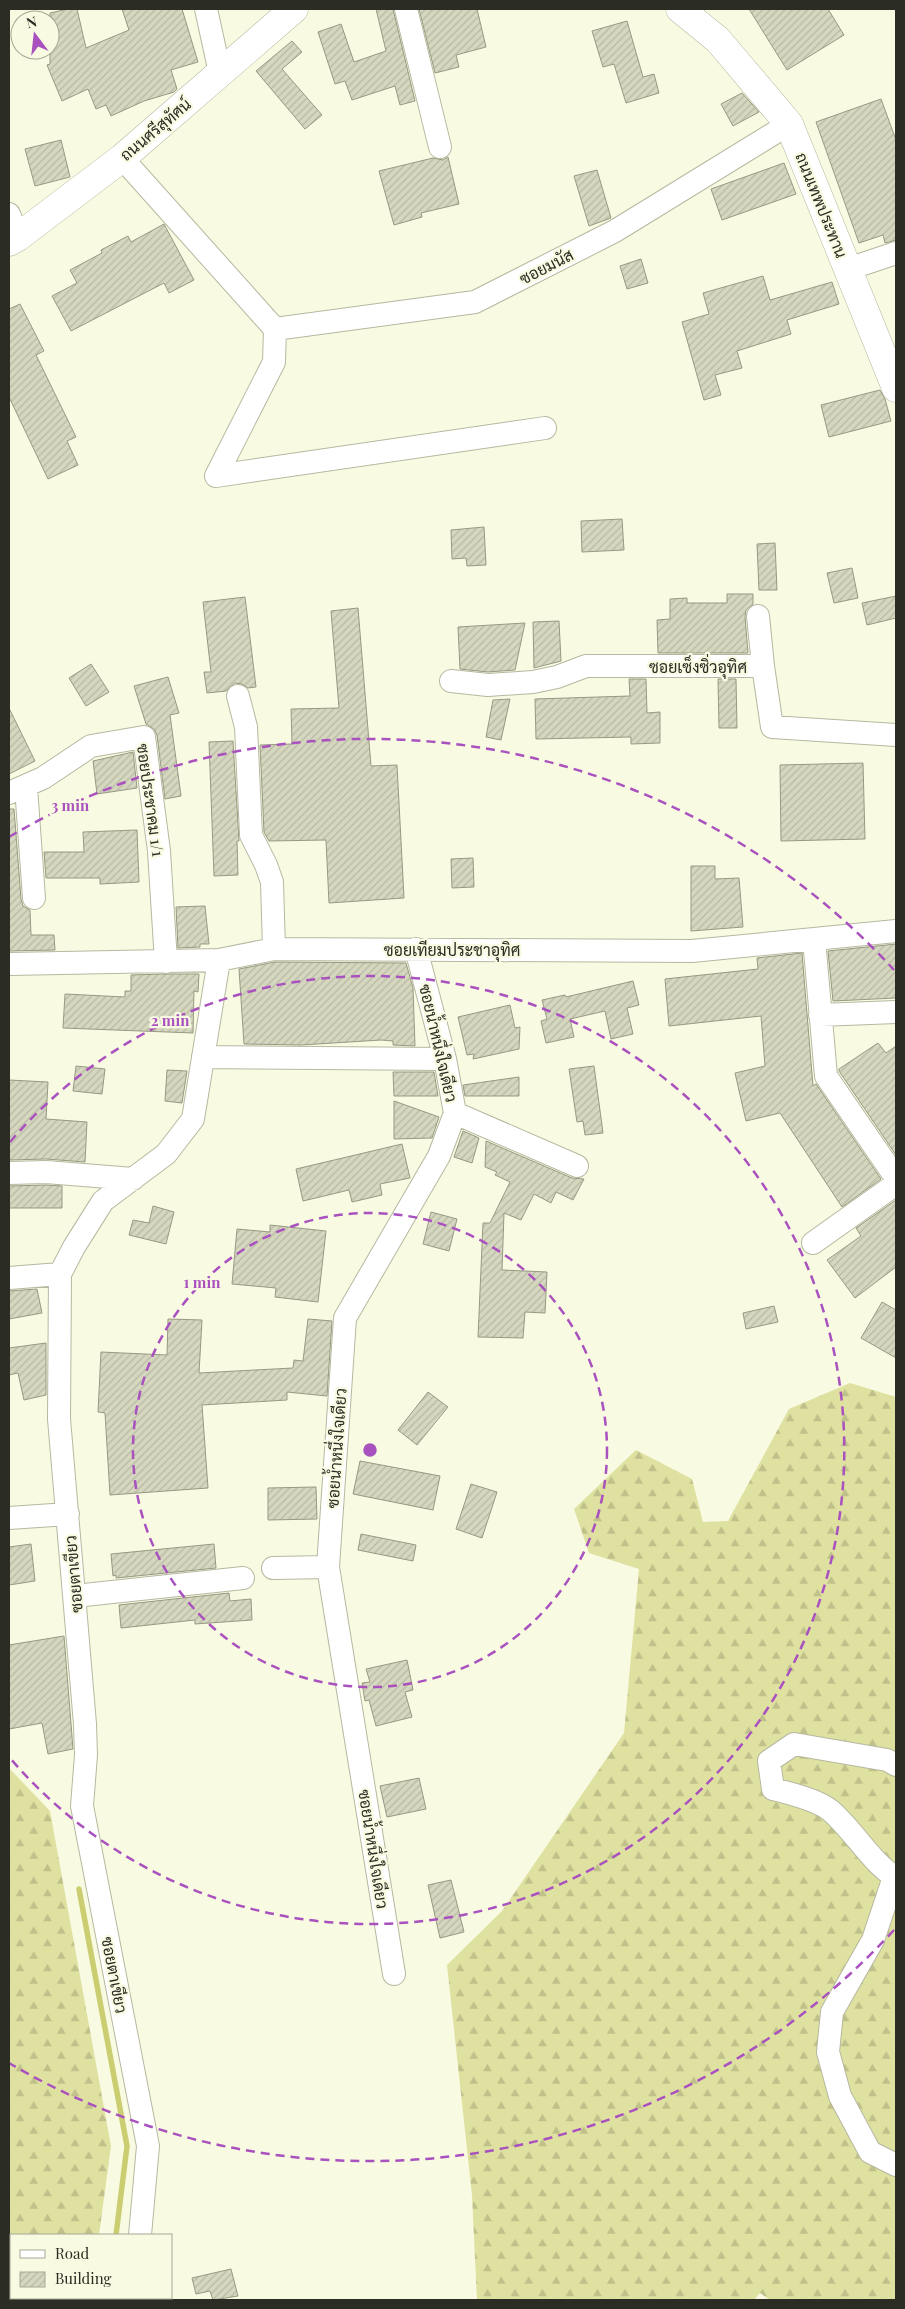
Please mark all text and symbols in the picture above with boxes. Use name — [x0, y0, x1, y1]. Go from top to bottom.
north arrow — [10, 10, 60, 60]
text: N — [24, 11, 39, 32]
street label: ถนนศรีสุทัศน์ — [114, 92, 196, 166]
street label: ถนนเทพประทาน — [791, 149, 853, 261]
street label: ซอยมนัส — [516, 244, 576, 288]
street label: ซอยเซ็งซิ่วอุทิศ — [649, 653, 747, 679]
street label: ซอยประชาคม 1/1 — [133, 742, 169, 858]
text: 3 min — [51, 795, 90, 815]
street label: ซอยเทียมประชาอุทิศ — [384, 939, 520, 962]
street label: ซอยน้ำหนึ่งใจเดียว — [415, 981, 466, 1104]
text: 2 min — [151, 1010, 190, 1030]
text: 1 min — [184, 1272, 221, 1292]
street label: ซอยน้ำหนึ่งใจเดียว — [318, 1387, 351, 1509]
centre of rings — [361, 1441, 379, 1459]
street label: ซอยตาเขียว — [59, 1534, 87, 1614]
street label: ซอยน้ำหนึ่งใจเดียว — [354, 1787, 397, 1910]
street label: ซอยตาเขียว — [97, 1935, 133, 2015]
legend — [10, 2234, 172, 2299]
text: Road — [55, 2243, 89, 2263]
text: Building — [55, 2268, 112, 2288]

